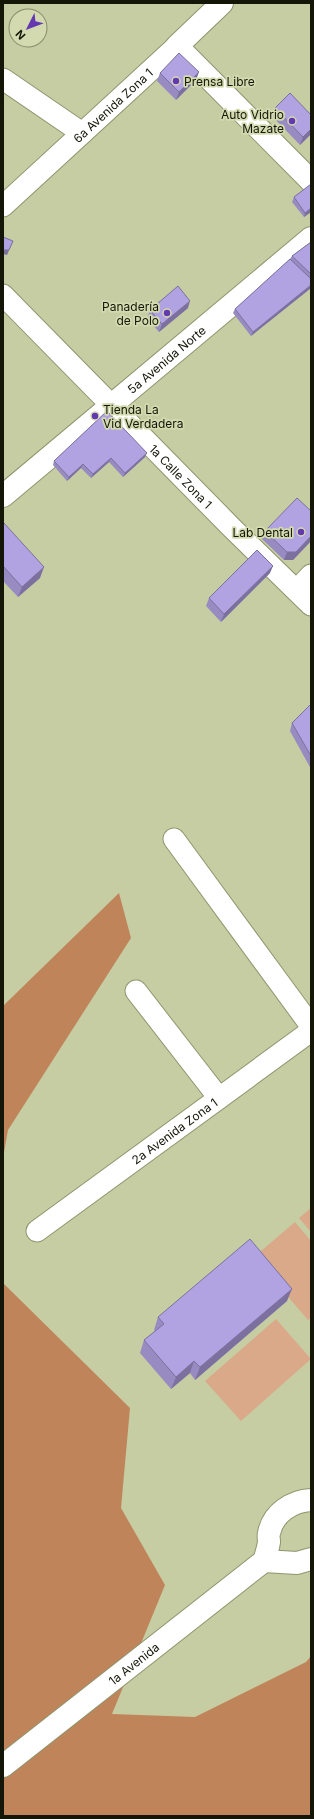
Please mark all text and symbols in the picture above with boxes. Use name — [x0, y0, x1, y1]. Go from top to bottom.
north arrow — [8, 8, 48, 48]
text: N — [13, 27, 29, 42]
street label: 6a Avenida Zona 1 — [70, 65, 156, 145]
place label: Prensa Libre — [184, 74, 255, 89]
marker: Prensa Libre — [171, 76, 181, 86]
place label: Auto Vidrio Mazate — [221, 107, 284, 136]
marker: Auto Vidrio Mazate — [287, 116, 297, 126]
place label: Panadería de Polo — [102, 299, 159, 328]
marker: Panadería de Polo — [162, 308, 172, 318]
street label: 5a Avenida Norte — [124, 322, 209, 396]
place label: Tienda La Vid Verdadera — [103, 402, 184, 431]
marker: Tienda La Vid Verdadera — [90, 411, 100, 421]
street label: 1a Calle Zona 1 — [146, 441, 216, 511]
place label: Lab Dental — [232, 525, 293, 540]
marker: Lab Dental — [296, 527, 306, 537]
street label: 2a Avenida Zona 1 — [128, 1094, 220, 1167]
street label: 1a Avenida — [105, 1639, 162, 1688]

